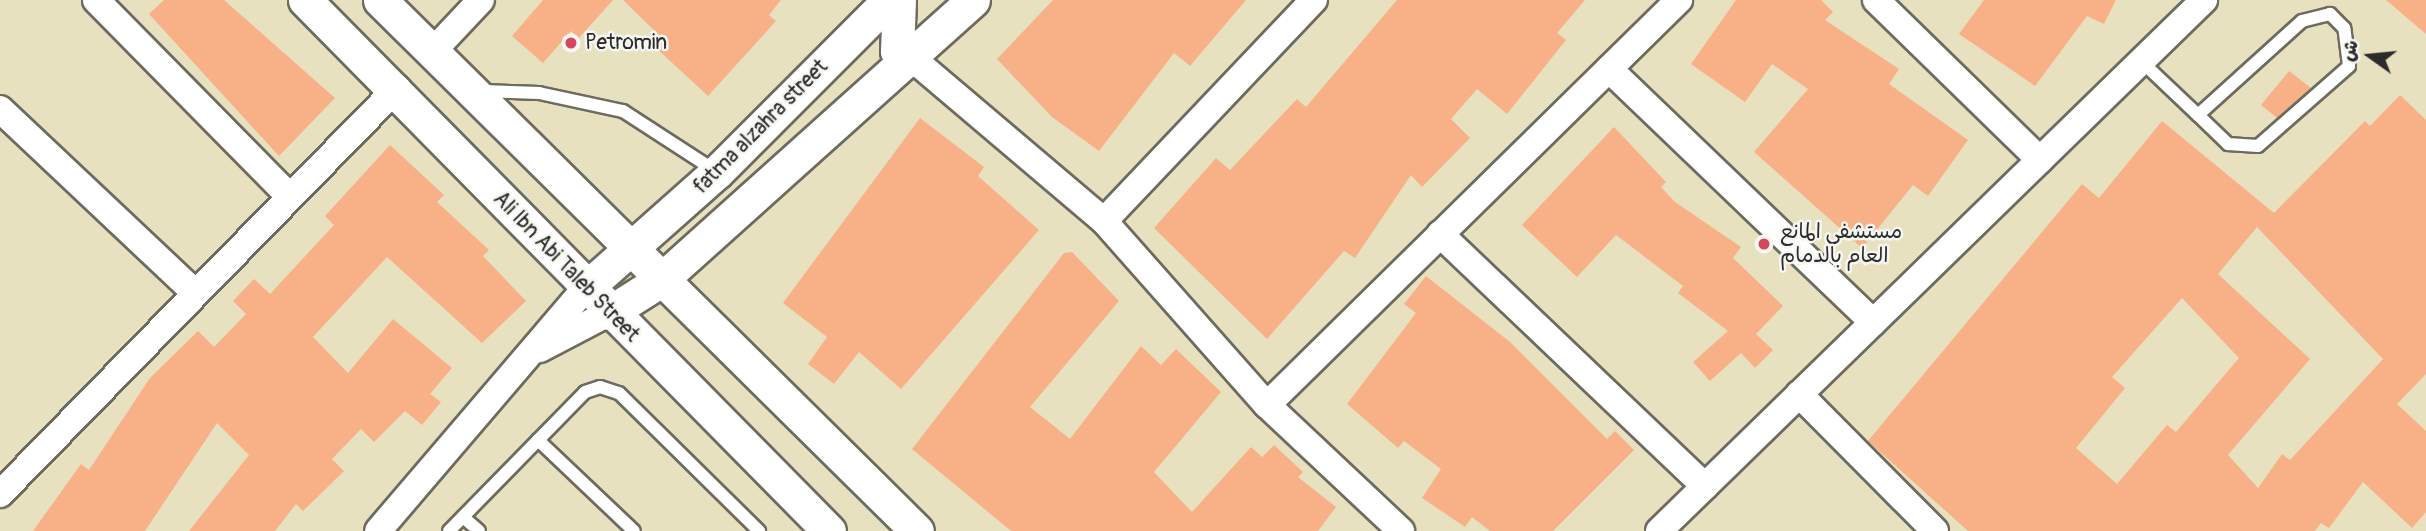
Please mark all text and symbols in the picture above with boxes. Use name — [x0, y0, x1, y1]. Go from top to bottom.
north arrow — [2335, 21, 2405, 91]
place label: Petromin — [585, 30, 667, 56]
marker: Petromin — [563, 35, 579, 51]
text: ش — [2335, 37, 2364, 64]
street label: fatma alzahra street — [689, 55, 833, 199]
street label: Ali Ibn Abi Taleb Street — [488, 187, 644, 347]
place label: مستشفى المانع العام بالدمام — [1780, 219, 1902, 269]
marker: مستشفى المانع العام بالدمام — [1754, 234, 1774, 254]

